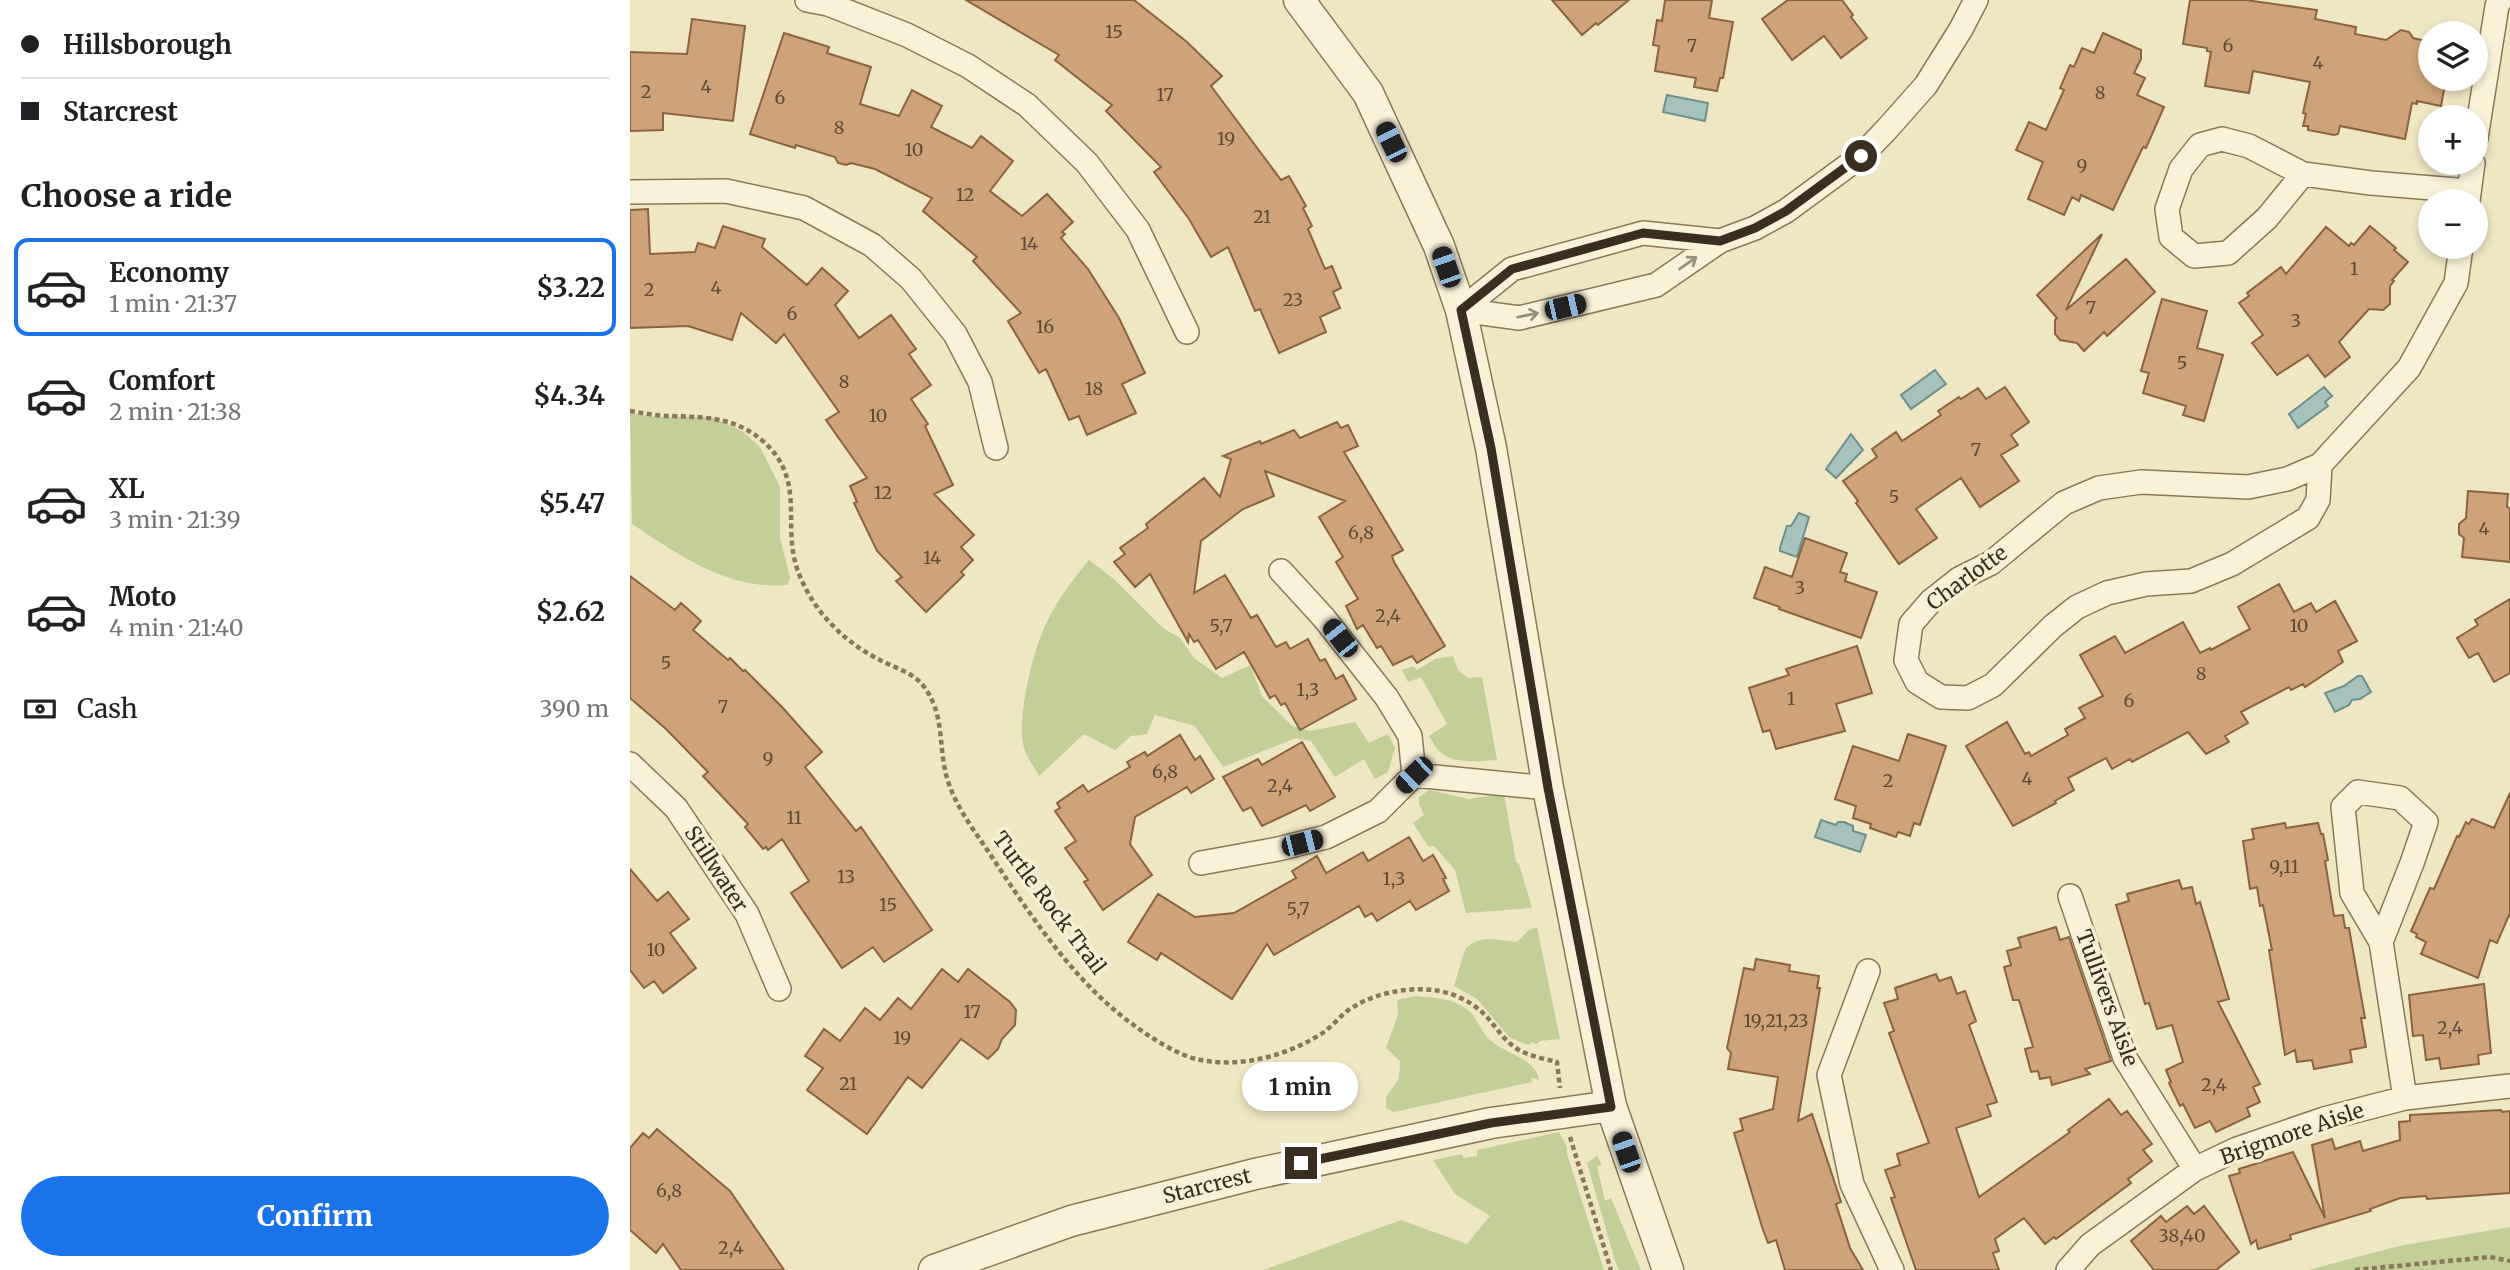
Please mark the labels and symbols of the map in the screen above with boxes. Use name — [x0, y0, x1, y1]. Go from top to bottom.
house number: 15 — [1105, 20, 1123, 43]
house number: 7 — [1687, 34, 1697, 57]
house number: 6 — [2223, 34, 2234, 57]
house number: 4 — [2312, 51, 2324, 74]
house number: 4 — [700, 75, 712, 98]
house number: 2 — [641, 80, 651, 103]
house number: 8 — [2095, 81, 2105, 104]
house number: 17 — [1156, 83, 1174, 106]
house number: 6 — [775, 86, 786, 109]
house number: 8 — [834, 116, 844, 139]
car — [1373, 119, 1410, 165]
house number: 19 — [1217, 127, 1235, 150]
house number: 10 — [905, 138, 923, 161]
route start — [1845, 140, 1877, 172]
house number: 9 — [2077, 154, 2087, 177]
house number: 12 — [956, 183, 974, 206]
house number: 21 — [1253, 205, 1271, 228]
house number: 14 — [1020, 232, 1038, 255]
car — [1430, 244, 1463, 290]
one-way arrow — [1678, 256, 1697, 270]
house number: 1 — [2350, 257, 2358, 280]
house number: 4 — [710, 276, 722, 299]
house number: 2 — [644, 278, 654, 301]
house number: 23 — [1283, 288, 1303, 311]
car — [1543, 292, 1588, 322]
house number: 7 — [2086, 296, 2096, 319]
house number: 6 — [787, 302, 798, 325]
one-way arrow — [1516, 308, 1539, 321]
house number: 3 — [2291, 309, 2301, 332]
house number: 16 — [1036, 315, 1054, 338]
house number: 5 — [2177, 351, 2187, 374]
house number: 8 — [839, 370, 849, 393]
house number: 18 — [1085, 377, 1103, 400]
house number: 10 — [869, 404, 887, 427]
house number: 7 — [1971, 438, 1981, 461]
house number: 12 — [874, 481, 892, 504]
house number: 5 — [1889, 485, 1899, 508]
house number: 4 — [2478, 517, 2490, 540]
house number: 6,8 — [1348, 521, 1374, 544]
street label: Charlotte — [1921, 539, 2013, 616]
house number: 14 — [923, 546, 941, 569]
house number: 3 — [1795, 576, 1805, 599]
house number: 2,4 — [1375, 604, 1401, 627]
house number: 5,7 — [1209, 614, 1233, 637]
house number: 10 — [2290, 614, 2308, 637]
car — [1319, 615, 1362, 661]
house number: 5 — [661, 651, 671, 674]
house number: 8 — [2196, 662, 2206, 685]
house number: 1,3 — [1297, 678, 1319, 701]
house number: 1 — [1787, 687, 1795, 710]
house number: 6 — [2124, 689, 2135, 712]
house number: 7 — [718, 695, 728, 718]
house number: 9 — [763, 747, 773, 770]
car — [1392, 753, 1437, 797]
house number: 6,8 — [1152, 760, 1178, 783]
house number: 4 — [2021, 767, 2033, 790]
house number: 2 — [1883, 769, 1893, 792]
house number: 2,4 — [1267, 774, 1293, 797]
house number: 11 — [786, 806, 802, 829]
street label: Stillwater — [679, 821, 754, 917]
street label: Turtle Rock Trail — [987, 826, 1112, 980]
car — [1280, 828, 1325, 858]
house number: 9,11 — [2269, 855, 2299, 878]
house number: 13 — [837, 865, 855, 888]
house number: 1,3 — [1383, 867, 1405, 890]
house number: 15 — [879, 893, 897, 916]
house number: 5,7 — [1286, 897, 1310, 920]
street label: Tullivers Aisle — [2070, 926, 2145, 1070]
house number: 10 — [647, 938, 665, 961]
house number: 17 — [963, 1000, 981, 1023]
house number: 19,21,23 — [1743, 1009, 1809, 1032]
house number: 2,4 — [2437, 1016, 2463, 1039]
house number: 19 — [893, 1026, 911, 1049]
callout: 1 min — [1243, 1062, 1359, 1110]
house number: 21 — [839, 1072, 857, 1095]
house number: 2,4 — [2201, 1073, 2227, 1096]
street label: Brigmore Aisle — [2216, 1096, 2367, 1171]
car — [1610, 1129, 1643, 1175]
route end — [1285, 1147, 1317, 1179]
street label: Starcrest — [1160, 1162, 1254, 1209]
house number: 6,8 — [656, 1179, 682, 1202]
house number: 38,40 — [2158, 1224, 2206, 1247]
house number: 2,4 — [718, 1236, 744, 1259]

